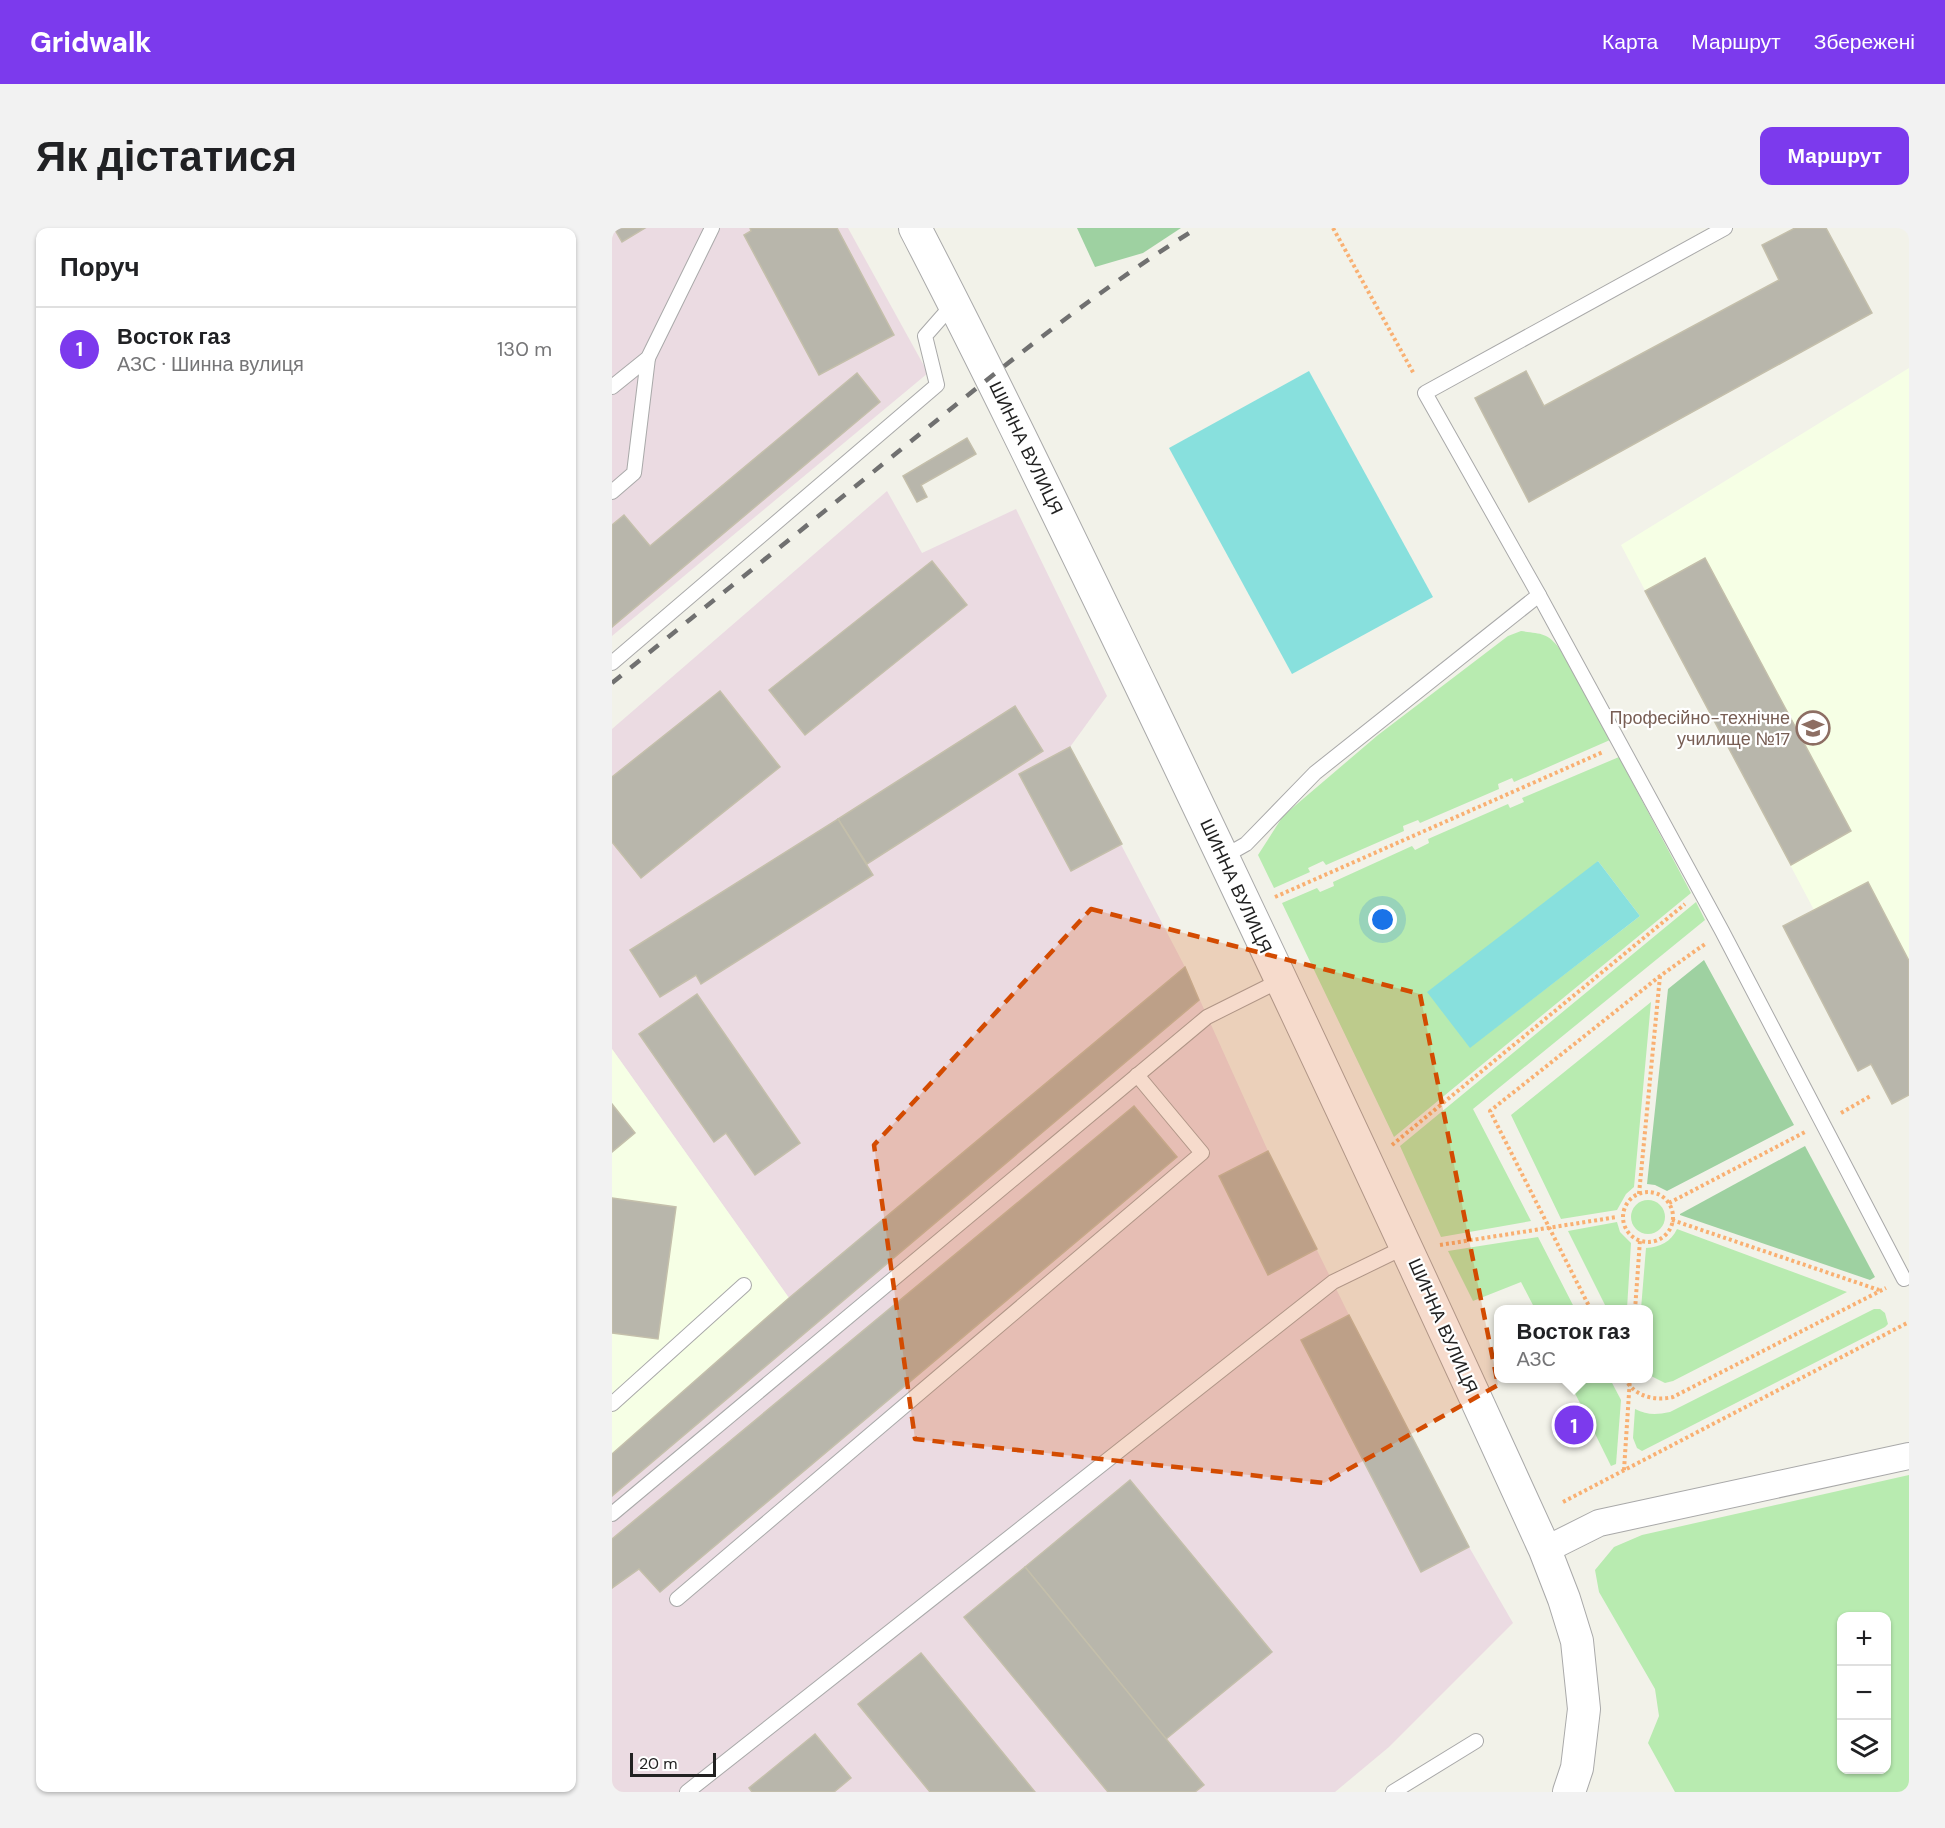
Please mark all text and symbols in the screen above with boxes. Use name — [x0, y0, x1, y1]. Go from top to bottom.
text: Gridwalk — [30, 24, 152, 61]
text: Карта — [1602, 28, 1658, 56]
text: Маршрут — [1691, 28, 1781, 56]
text: Збережені — [1814, 28, 1915, 56]
button: Маршрут — [1760, 127, 1909, 185]
text: Як дістатися — [36, 129, 297, 184]
text: Поруч — [60, 250, 140, 284]
text: Восток газ — [117, 322, 231, 351]
text: 1 — [76, 336, 83, 362]
text: 130 m — [497, 336, 552, 362]
text: АЗС · Шинна вулиця — [117, 351, 304, 377]
street label: ШИННА ВУЛИЦЯ — [983, 377, 1069, 519]
place label: Професійно-технічне училище №17 — [1610, 706, 1790, 751]
school or university icon: Професійно-технічне училище №17 — [1795, 710, 1831, 746]
street label: ШИННА ВУЛИЦЯ — [1194, 815, 1278, 957]
your location — [1368, 905, 1397, 934]
street label: ШИННА ВУЛИЦЯ — [1402, 1255, 1484, 1397]
popup — [1494, 1305, 1653, 1383]
text: Восток газ — [1517, 1317, 1630, 1346]
text: АЗС — [1517, 1346, 1556, 1372]
pin: 1 — [1554, 1402, 1594, 1448]
map controls — [1837, 1612, 1891, 1774]
button: + — [1837, 1612, 1891, 1666]
button: − — [1837, 1666, 1891, 1720]
button: layers — [1837, 1720, 1891, 1774]
scale bar — [630, 1750, 716, 1778]
text: 20 m — [639, 1753, 678, 1774]

